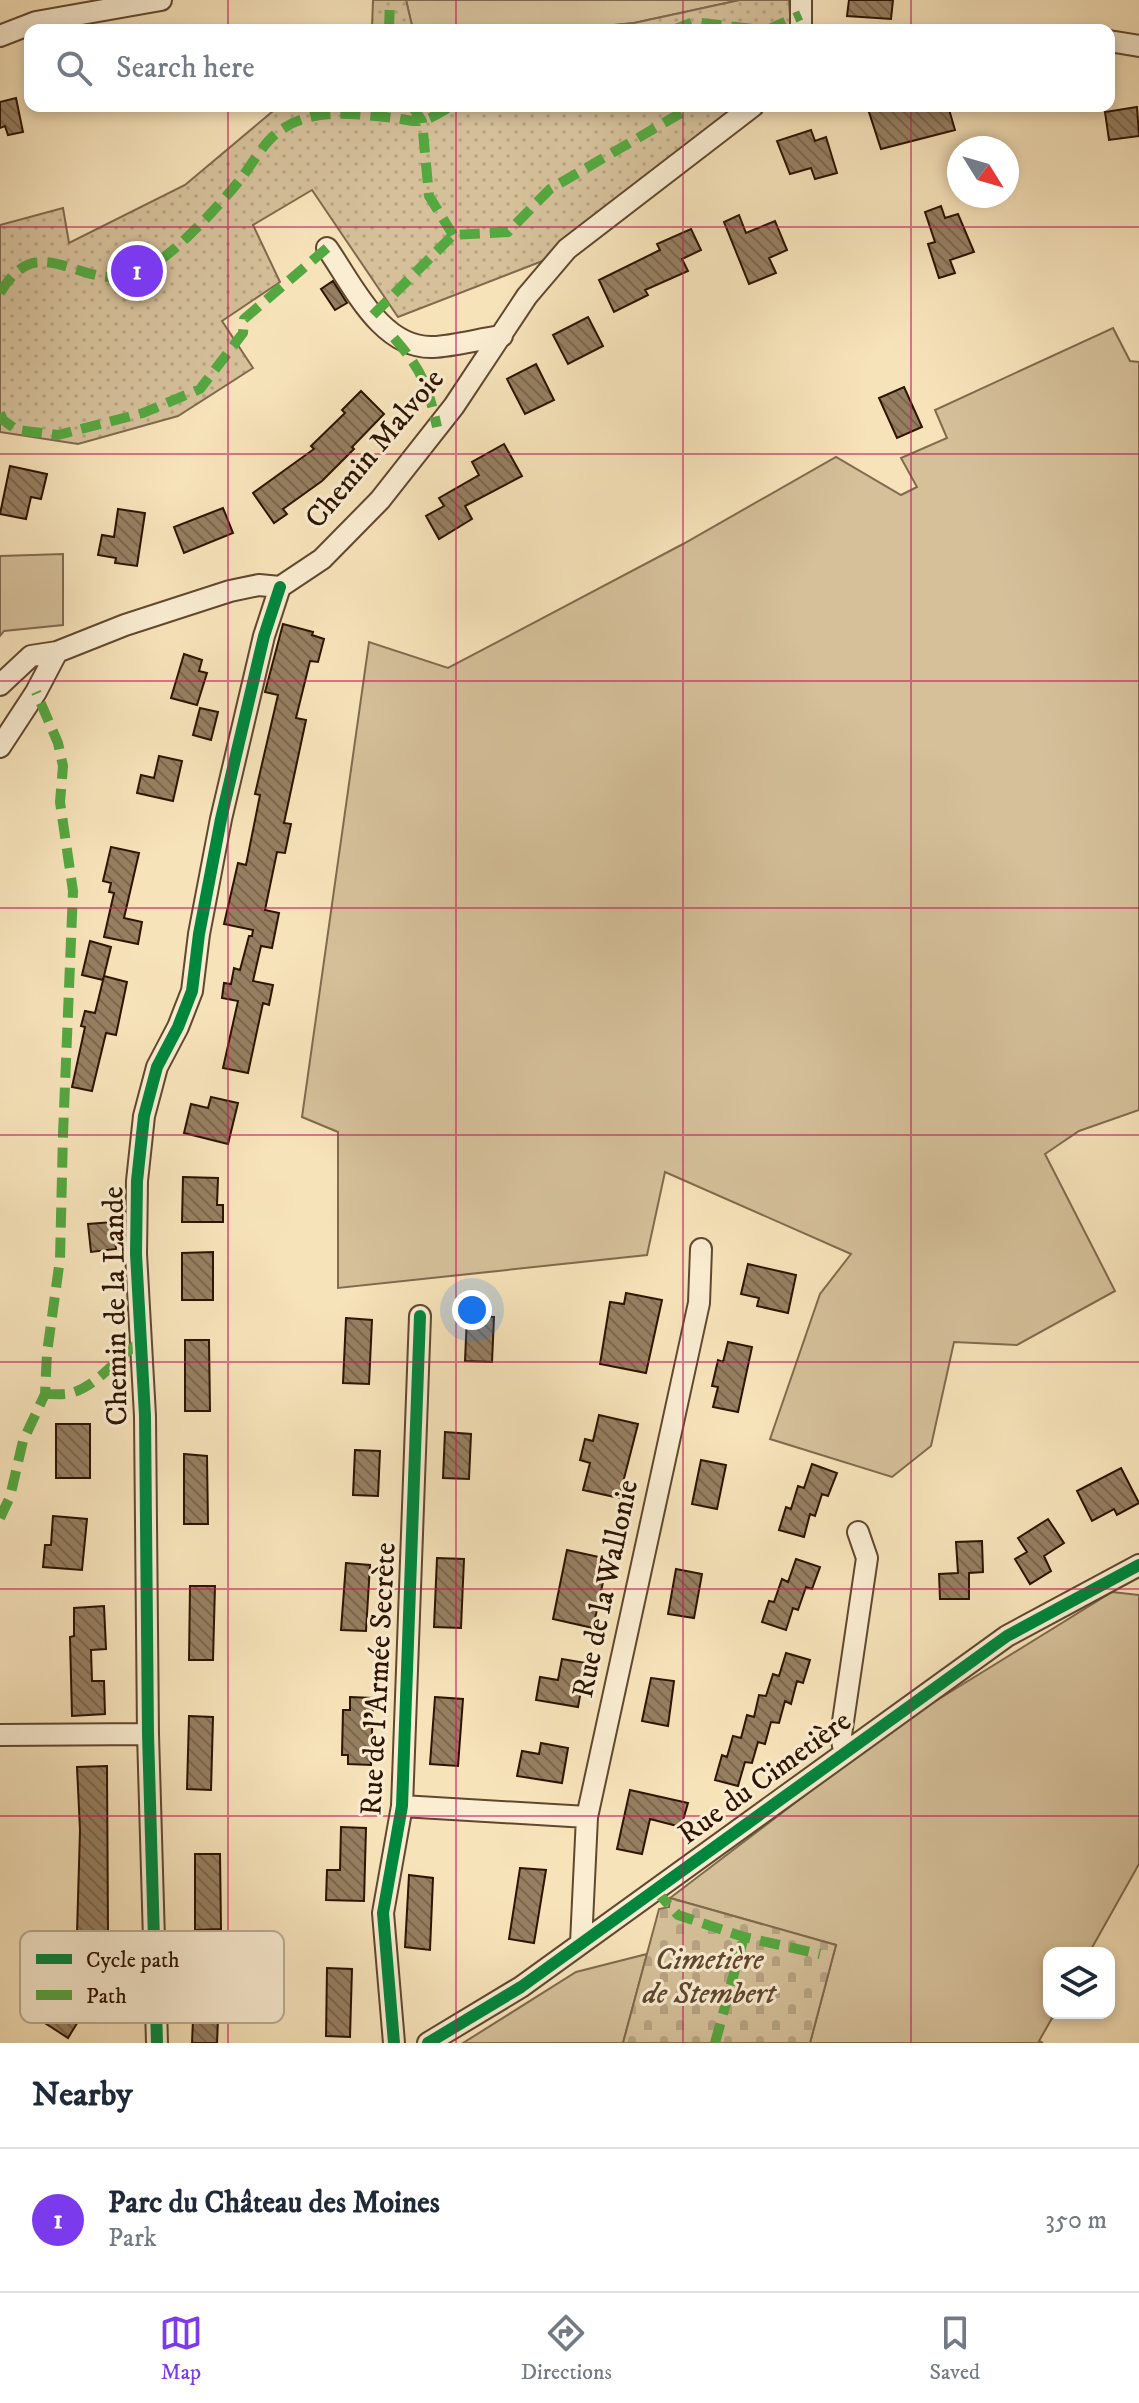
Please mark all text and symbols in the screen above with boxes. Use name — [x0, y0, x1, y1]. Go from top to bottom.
search box — [24, 24, 1115, 112]
icon: search — [52, 46, 96, 90]
text: Search here — [116, 50, 255, 87]
north arrow — [947, 136, 1019, 208]
pin: 1 — [111, 241, 163, 301]
street label: Chemin Malvoie — [297, 362, 453, 536]
street label: Chemin de la Lande — [95, 1186, 137, 1426]
your location — [452, 1290, 492, 1330]
street label: Rue de la Wallonie — [565, 1477, 647, 1701]
street label: Rue de l'Armée Secrète — [353, 1541, 405, 1817]
street label: Rue du Cimetière — [671, 1703, 859, 1853]
legend — [20, 1931, 284, 2023]
park label: Cimetière de Stembert — [642, 1942, 777, 2013]
text: Cycle path — [86, 1947, 180, 1974]
map controls — [1043, 1947, 1115, 2019]
button: layers — [1043, 1947, 1115, 2019]
text: Path — [86, 1983, 127, 2010]
text: Nearby — [32, 2074, 133, 2116]
text: Parc du Château des Moines — [108, 2185, 440, 2222]
text: 1 — [53, 2204, 63, 2237]
text: 350 m — [1045, 2204, 1107, 2237]
text: Park — [108, 2222, 157, 2255]
tab: Map — [159, 2311, 203, 2386]
tab: Directions — [521, 2311, 612, 2386]
tab: Saved — [930, 2311, 980, 2386]

